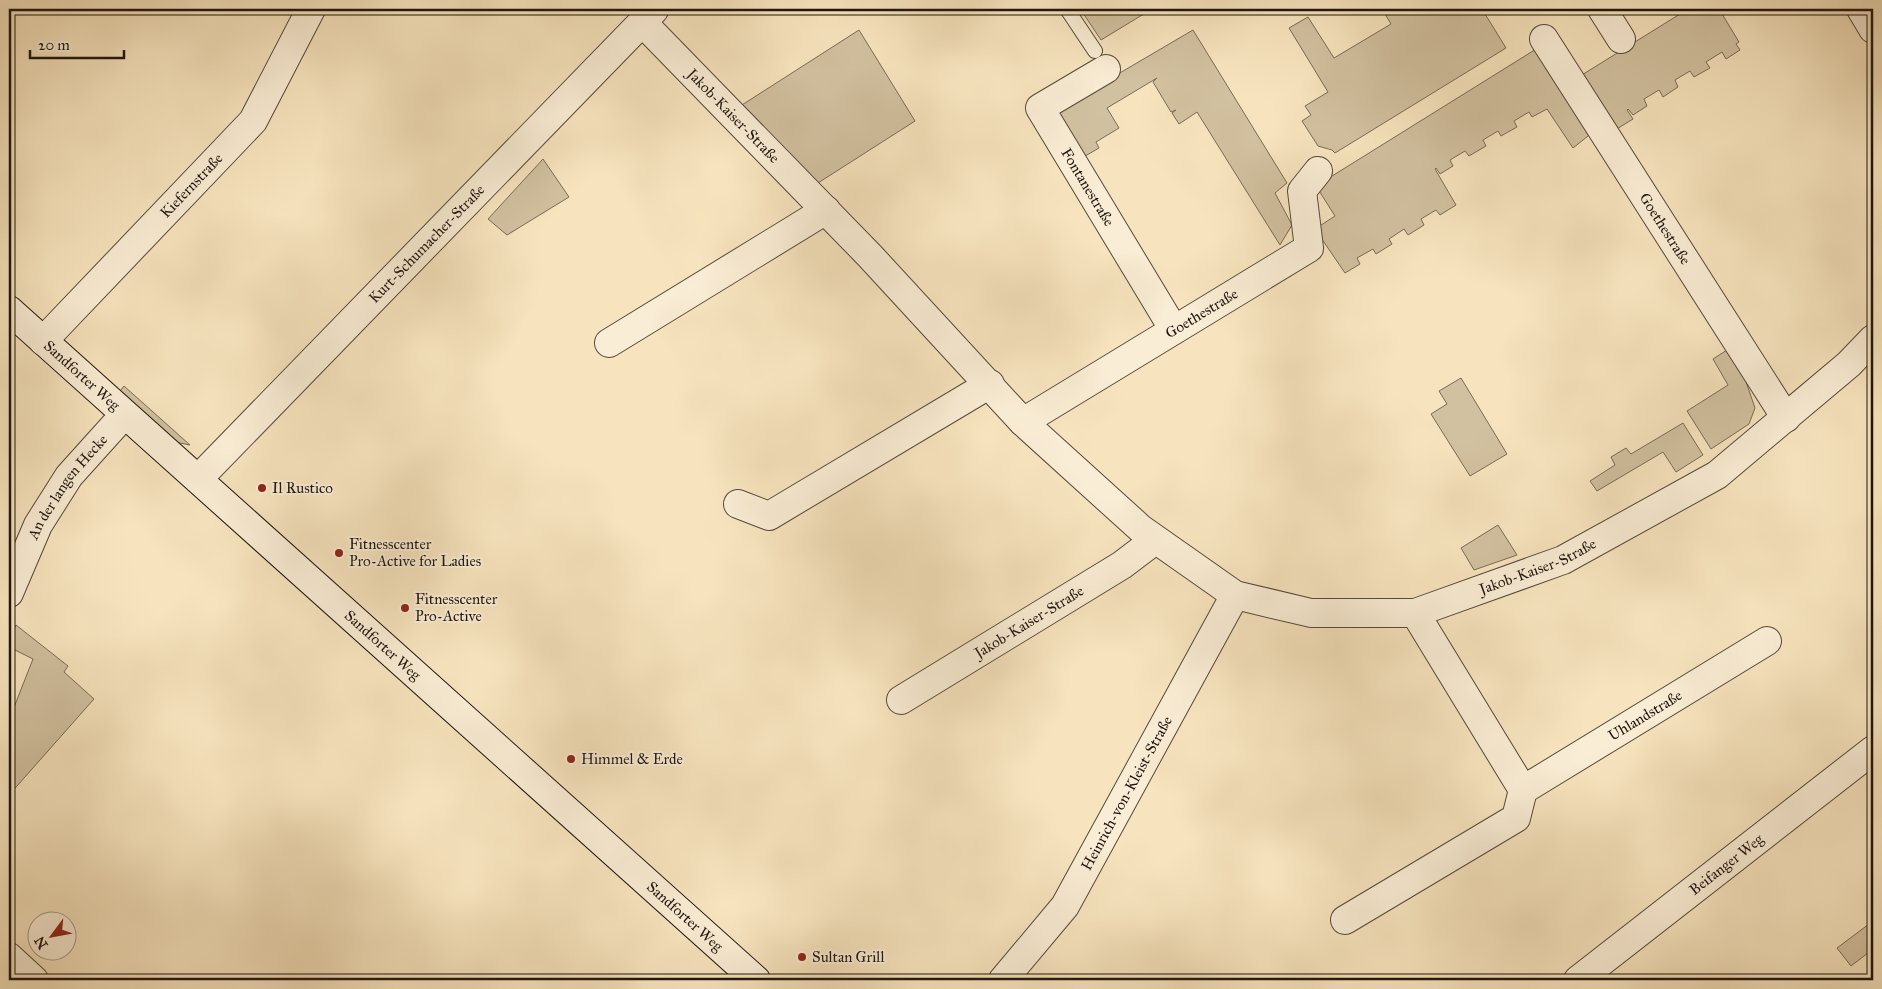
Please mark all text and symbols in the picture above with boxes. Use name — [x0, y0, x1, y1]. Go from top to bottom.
scale bar — [30, 28, 124, 60]
text: 20 m — [38, 36, 70, 54]
street label: Jakob-Kaiser-Straße — [681, 63, 783, 167]
street label: Fontanestraße — [1057, 145, 1118, 229]
street label: Kiefernstraße — [156, 149, 227, 222]
street label: Kurt-Schumacher-Straße — [365, 181, 488, 307]
street label: Goethestraße — [1636, 189, 1695, 268]
street label: Goethestraße — [1162, 284, 1241, 342]
street label: Sandforter Weg — [40, 337, 124, 415]
street label: An der langen Hecke — [24, 431, 111, 543]
place label: Il Rustico — [272, 479, 333, 497]
marker: Il Rustico — [256, 482, 268, 494]
place label: Fitnesscenter Pro-Active for Ladies — [349, 535, 481, 570]
street label: Jakob-Kaiser-Straße — [1475, 535, 1599, 600]
marker: Fitnesscenter Pro-Active for Ladies — [333, 547, 345, 559]
street label: Jakob-Kaiser-Straße — [969, 582, 1087, 664]
place label: Fitnesscenter Pro-Active — [415, 590, 498, 625]
marker: Fitnesscenter Pro-Active — [399, 602, 411, 614]
street label: Sandforter Weg — [341, 606, 425, 685]
street label: Uhlandstraße — [1605, 686, 1685, 745]
street label: Heinrich-von-Kleist-Straße — [1077, 713, 1176, 873]
place label: Himmel & Erde — [581, 750, 683, 768]
marker: Himmel & Erde — [565, 753, 577, 765]
street label: Beifanger Weg — [1686, 829, 1768, 899]
street label: Sandforter Weg — [643, 877, 727, 956]
north arrow — [28, 912, 78, 962]
text: N — [31, 933, 52, 952]
place label: Sultan Grill — [812, 948, 885, 966]
marker: Sultan Grill — [796, 951, 808, 963]

